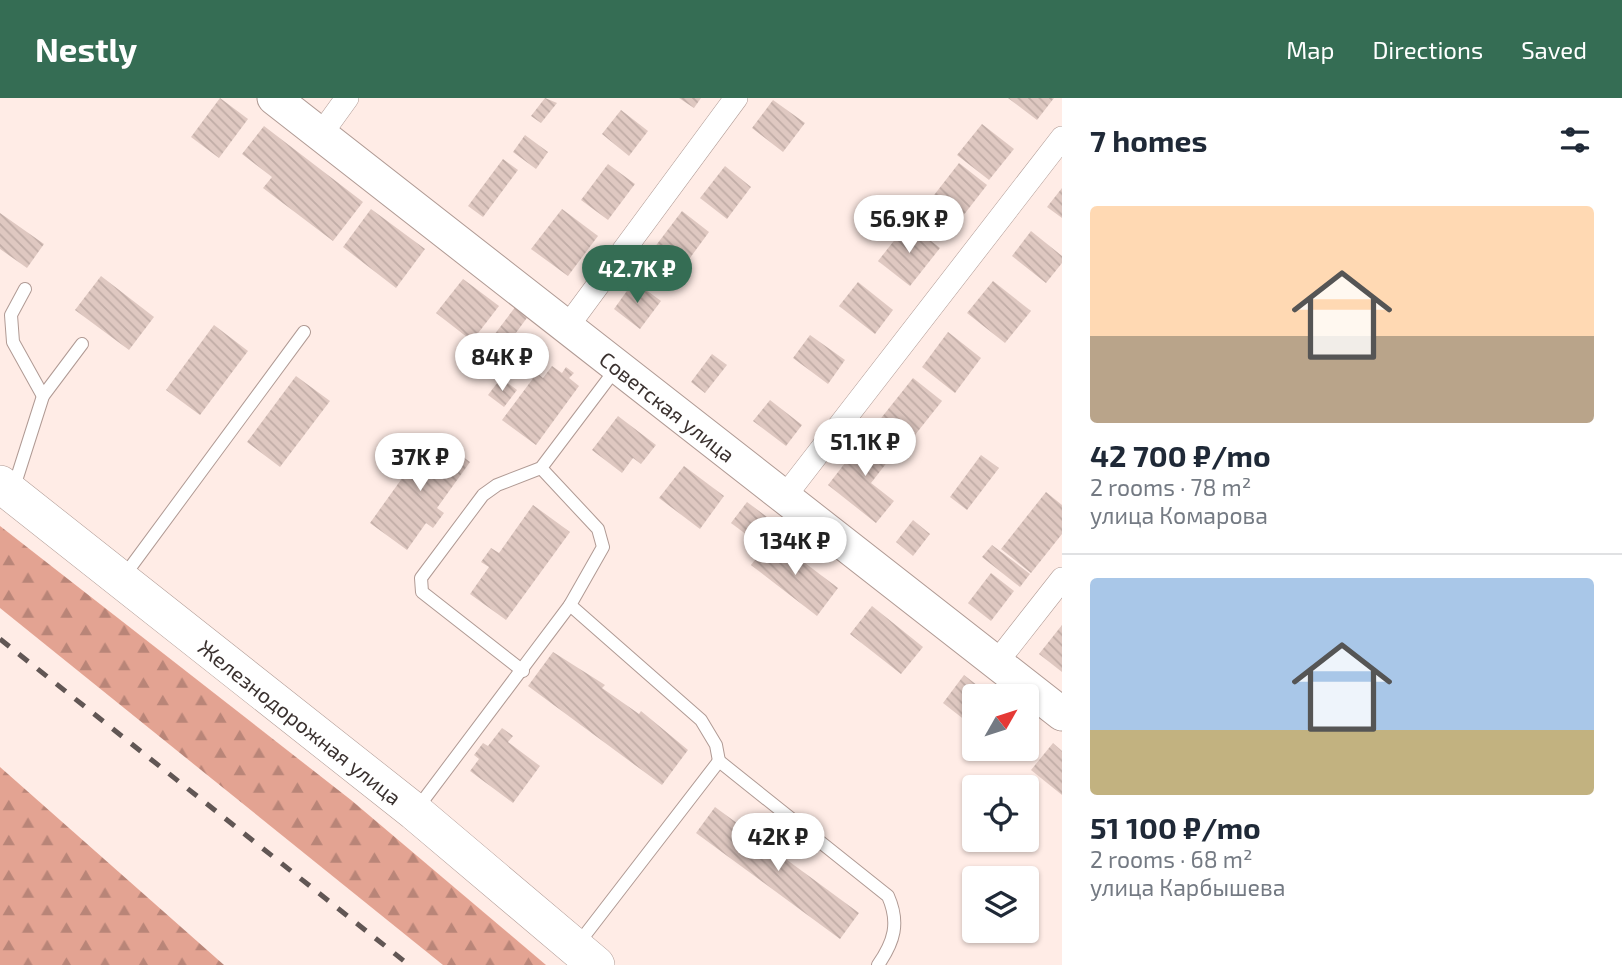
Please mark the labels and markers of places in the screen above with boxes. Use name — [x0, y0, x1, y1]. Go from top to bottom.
pin: 56.9K ₽ — [844, 195, 974, 255]
pin: 42.7K ₽ — [572, 246, 702, 305]
pin: 84K ₽ — [453, 334, 551, 393]
pin: 51.1K ₽ — [800, 418, 930, 478]
pin: 37K ₽ — [371, 434, 469, 493]
pin: 134K ₽ — [738, 518, 852, 577]
pin: 42K ₽ — [729, 814, 827, 873]

